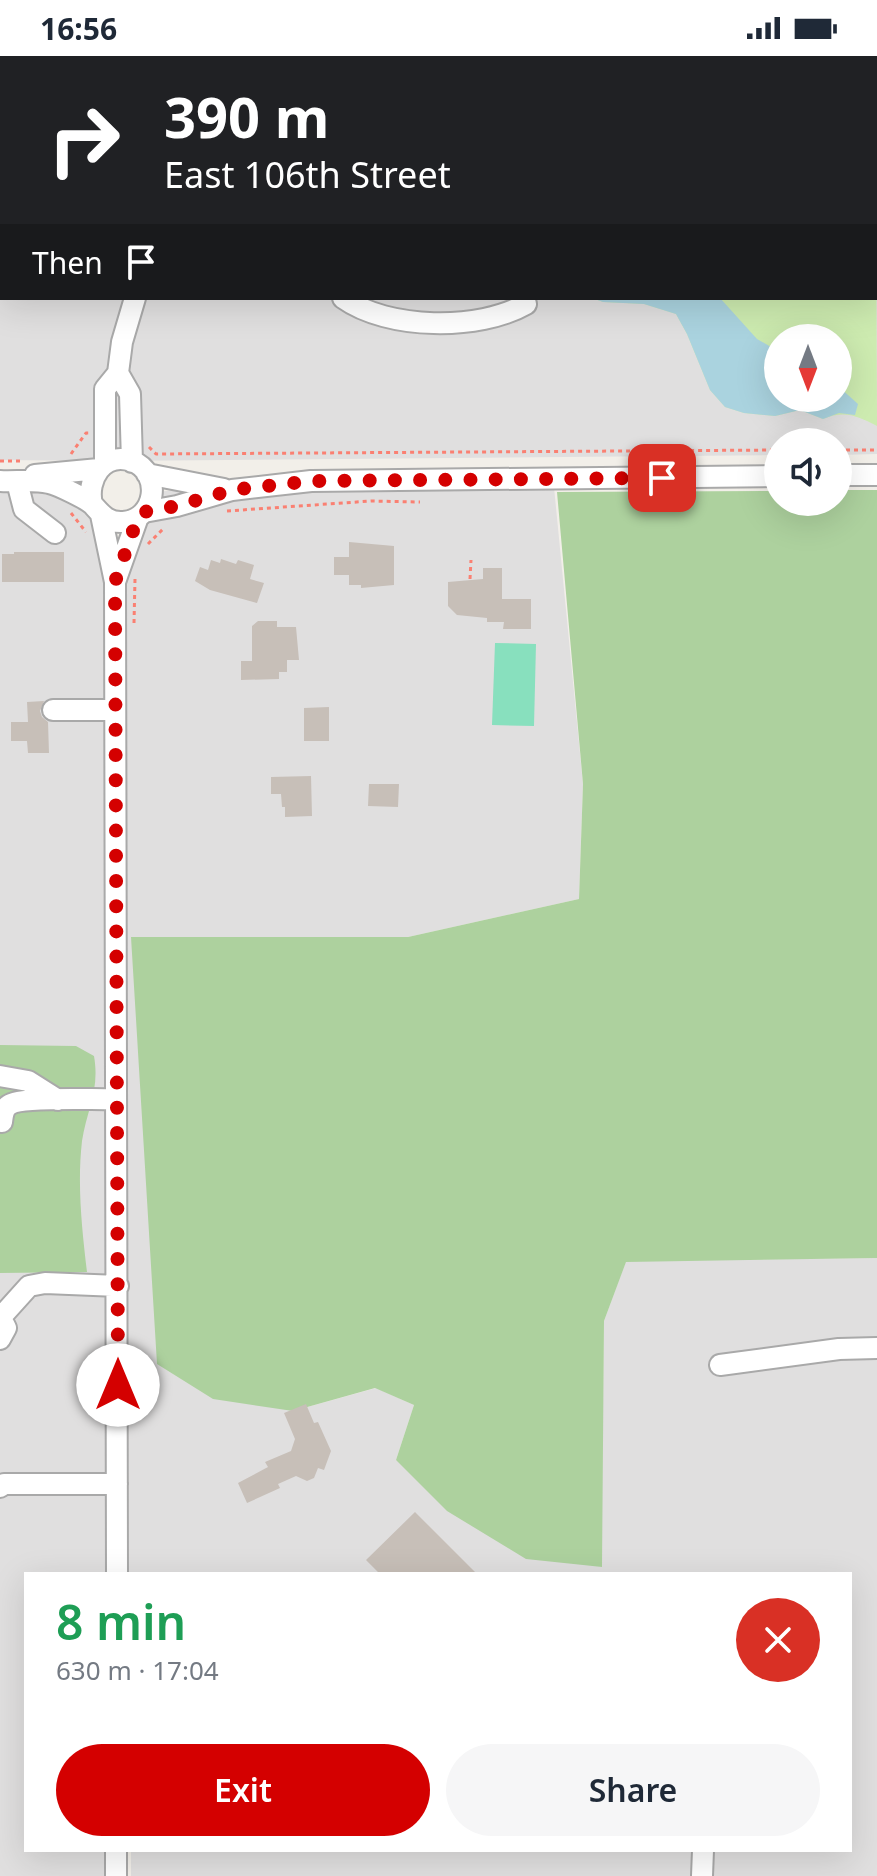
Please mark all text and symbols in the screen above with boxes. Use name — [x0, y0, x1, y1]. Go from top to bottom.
text: 16:56 — [40, 8, 117, 49]
text: 390 m — [164, 78, 329, 154]
icon: right — [32, 88, 136, 192]
text: East 106th Street — [164, 150, 451, 199]
icon: arrive — [119, 240, 163, 284]
text: Then — [32, 242, 103, 283]
north arrow — [764, 324, 852, 412]
map controls — [764, 324, 852, 516]
button: sound — [764, 428, 852, 516]
pin — [628, 444, 696, 512]
icon: arrive — [640, 456, 684, 500]
position arrow — [76, 1343, 160, 1427]
text: 8 min — [56, 1589, 186, 1654]
button: close — [736, 1598, 820, 1682]
text: 630 m · 17:04 — [56, 1652, 219, 1688]
button: Exit — [56, 1744, 430, 1836]
button: Share — [446, 1744, 820, 1836]

